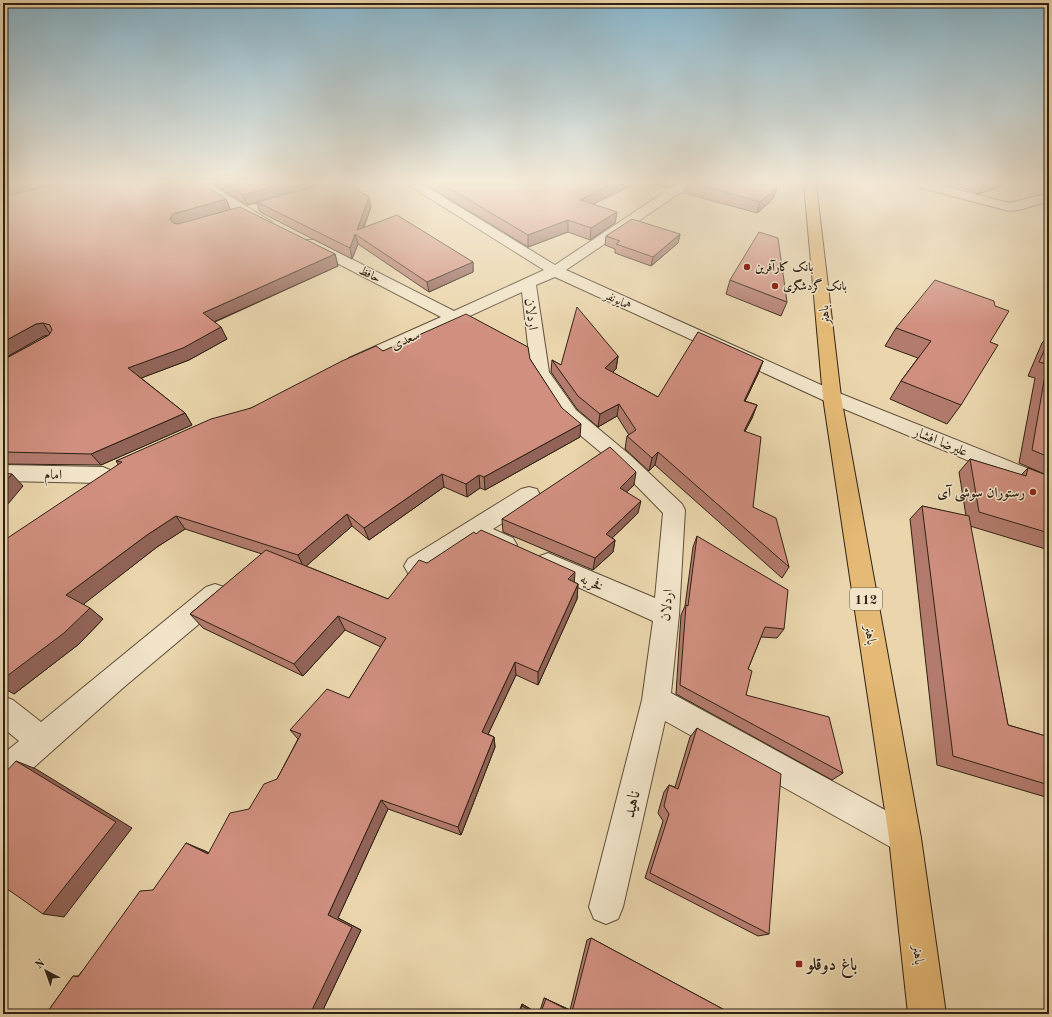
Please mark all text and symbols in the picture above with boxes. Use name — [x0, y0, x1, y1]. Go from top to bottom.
place label: بانک کارآفرین — [755, 259, 813, 275]
marker: بانک کارآفرین — [742, 262, 752, 272]
street label: حافظ — [357, 264, 383, 285]
place label: بانک گردشگری — [783, 278, 847, 294]
marker: بانک گردشگری — [770, 281, 780, 291]
street label: همایونفر — [600, 289, 633, 313]
street label: اردلان — [521, 297, 540, 331]
street label: باهنر — [817, 304, 834, 328]
street label: سعدی — [389, 327, 423, 353]
street label: علیرضا افشار — [909, 424, 970, 460]
street label: امام — [44, 468, 62, 487]
place label: رستوران سوشی آی — [937, 484, 1025, 502]
marker: رستوران سوشی آی — [1028, 487, 1038, 497]
street label: فخریه — [578, 571, 606, 595]
street label: اردلان — [658, 588, 677, 622]
road number: 112 — [850, 588, 882, 610]
street label: باهنر — [860, 622, 879, 647]
street label: ناهید — [621, 789, 644, 819]
street label: باهنر — [909, 942, 926, 966]
north arrow — [26, 951, 66, 991]
place label: باغ دوقلو — [805, 956, 857, 978]
text: N — [34, 957, 48, 971]
marker: باغ دوقلو — [794, 959, 804, 969]

